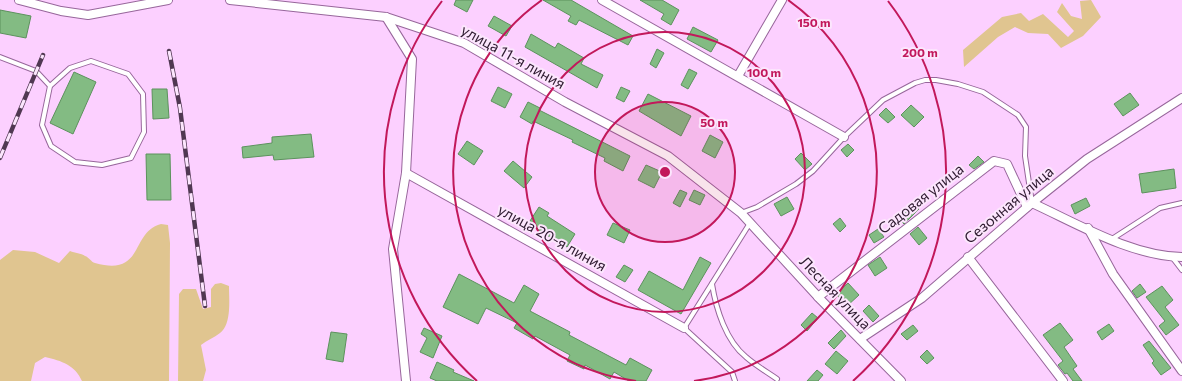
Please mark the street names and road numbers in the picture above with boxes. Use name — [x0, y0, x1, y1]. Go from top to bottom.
street label: улица 11-я линия — [458, 20, 569, 92]
street label: Садовая улица — [874, 159, 967, 237]
street label: Сезонная улица — [960, 162, 1057, 247]
street label: улица 20-я линия — [495, 200, 610, 274]
street label: Лесная улица — [796, 252, 875, 333]

